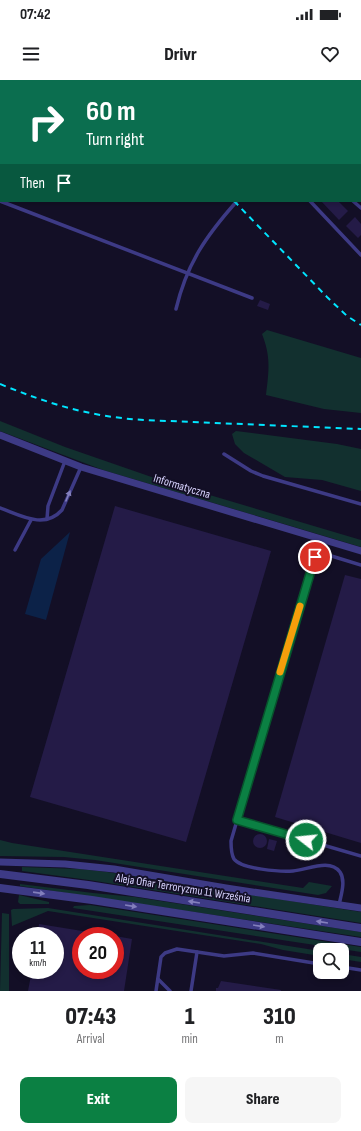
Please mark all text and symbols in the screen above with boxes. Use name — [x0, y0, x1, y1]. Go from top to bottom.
text: 07:42 — [20, 5, 51, 24]
icon: menu — [20, 43, 42, 65]
icon: heart — [319, 43, 341, 65]
text: Drivr — [164, 44, 197, 65]
text: 60 m — [86, 95, 135, 128]
icon: right — [20, 96, 72, 148]
text: Turn right — [86, 129, 144, 150]
icon: arrive — [53, 172, 75, 194]
text: Then — [20, 174, 45, 193]
street label: Informatyczna — [152, 471, 212, 502]
one-way arrow — [65, 490, 71, 502]
pin — [298, 540, 332, 574]
icon: arrive — [304, 546, 326, 568]
position arrow — [285, 819, 327, 861]
street label: Aleja Ofiar Terroryzmu 11 Września — [113, 870, 252, 907]
one-way arrow — [33, 890, 45, 896]
one-way arrow — [188, 899, 200, 905]
one-way arrow — [125, 903, 137, 909]
one-way arrow — [316, 919, 329, 925]
one-way arrow — [253, 923, 265, 929]
speed limit sign: 20 — [72, 927, 124, 979]
text: 11 — [30, 936, 46, 960]
map controls — [313, 943, 349, 979]
button: search — [313, 943, 349, 979]
text: km/h — [29, 957, 47, 969]
text: 07:43 — [65, 1002, 116, 1031]
text: 1 — [185, 1002, 195, 1031]
text: 310 — [263, 1002, 296, 1031]
text: Arrival — [77, 1031, 105, 1047]
text: min — [182, 1031, 198, 1047]
text: m — [275, 1031, 284, 1047]
button: Exit — [20, 1077, 177, 1123]
button: Share — [185, 1077, 341, 1123]

